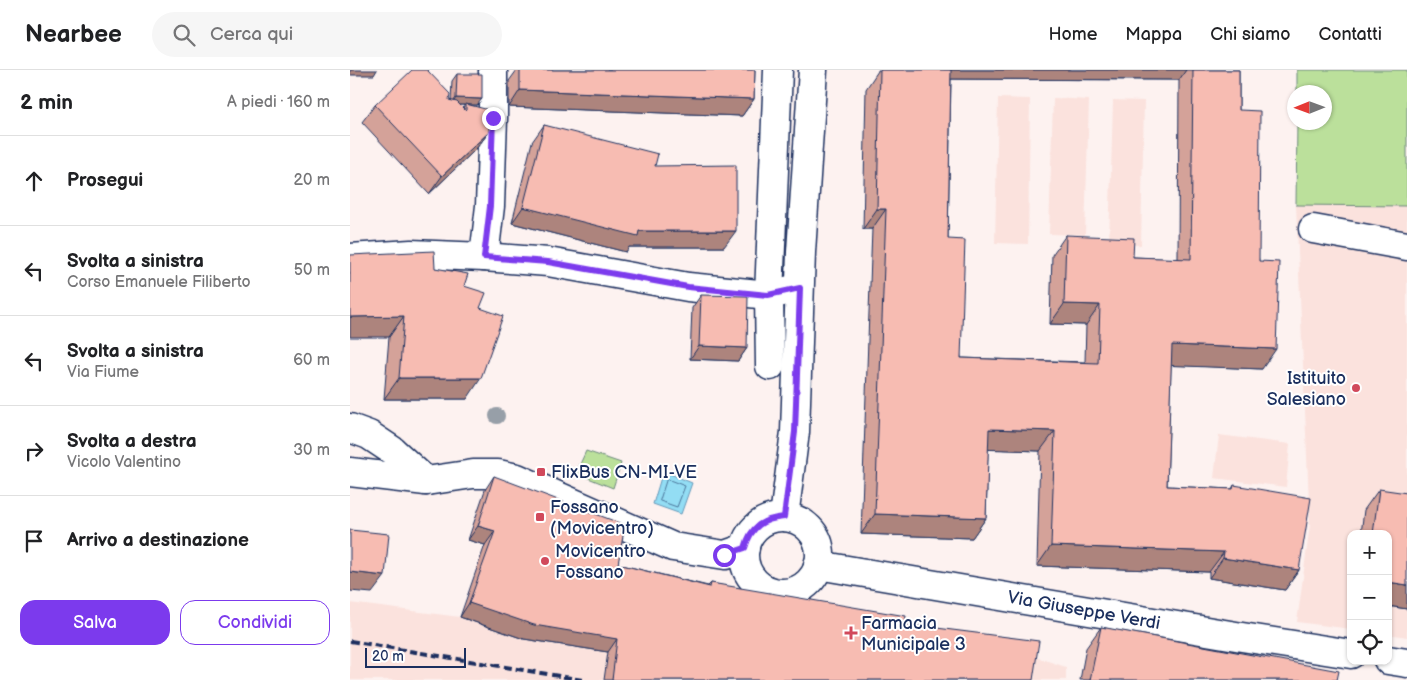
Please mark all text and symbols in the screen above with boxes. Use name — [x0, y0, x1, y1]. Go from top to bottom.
search box — [152, 12, 502, 57]
text: Nearbee — [25, 20, 122, 49]
icon: search — [170, 21, 198, 49]
text: Cerca qui — [210, 23, 293, 46]
text: Home — [1048, 24, 1097, 45]
text: Mappa — [1125, 24, 1182, 45]
text: Chi siamo — [1210, 24, 1290, 45]
text: Contatti — [1318, 24, 1382, 45]
north arrow — [1287, 85, 1332, 130]
text: 2 min — [20, 90, 73, 115]
text: A piedi · 160 m — [227, 93, 330, 112]
route end — [482, 107, 505, 130]
icon: ahead — [20, 167, 48, 195]
text: Prosegui — [67, 169, 143, 192]
text: 20 m — [294, 171, 330, 190]
text: Svolta a sinistra — [67, 250, 204, 273]
icon: left — [20, 257, 48, 285]
text: 50 m — [294, 261, 330, 280]
text: Corso Emanuele Filiberto — [67, 273, 251, 292]
text: Svolta a sinistra — [67, 340, 204, 363]
icon: left — [20, 347, 48, 375]
text: 60 m — [293, 351, 330, 370]
text: Via Fiume — [67, 363, 139, 382]
place label: Istituito Salesiano — [1267, 368, 1346, 410]
marker: Istituito Salesiano — [1350, 382, 1362, 394]
text: Svolta a destra — [67, 430, 197, 453]
icon: right — [20, 437, 48, 465]
text: 30 m — [293, 441, 330, 460]
text: Vicolo Valentino — [67, 453, 181, 472]
place label: FlixBus CN-MI-VE — [551, 462, 697, 483]
marker: FlixBus CN-MI-VE — [535, 466, 547, 478]
place label: Fossano (Movicentro) — [550, 497, 654, 539]
marker: Fossano (Movicentro) — [534, 511, 546, 523]
icon: arrive — [20, 527, 48, 555]
text: Arrivo a destinazione — [67, 529, 249, 552]
map controls — [1347, 530, 1392, 665]
button: + — [1347, 530, 1392, 575]
place label: Movicentro Fossano — [555, 541, 646, 583]
route start — [713, 544, 736, 567]
marker: Movicentro Fossano — [539, 555, 551, 567]
button: − — [1347, 575, 1392, 620]
street label: Via Giuseppe Verdi — [1006, 587, 1162, 634]
button: Salva — [20, 600, 170, 645]
button: Condividi — [180, 600, 330, 645]
place label: Farmacia Municipale 3 — [861, 613, 966, 655]
button: locate — [1347, 620, 1392, 665]
marker: Farmacia Municipale 3 — [845, 627, 857, 639]
scale bar — [365, 645, 466, 668]
text: 20 m — [372, 648, 404, 665]

